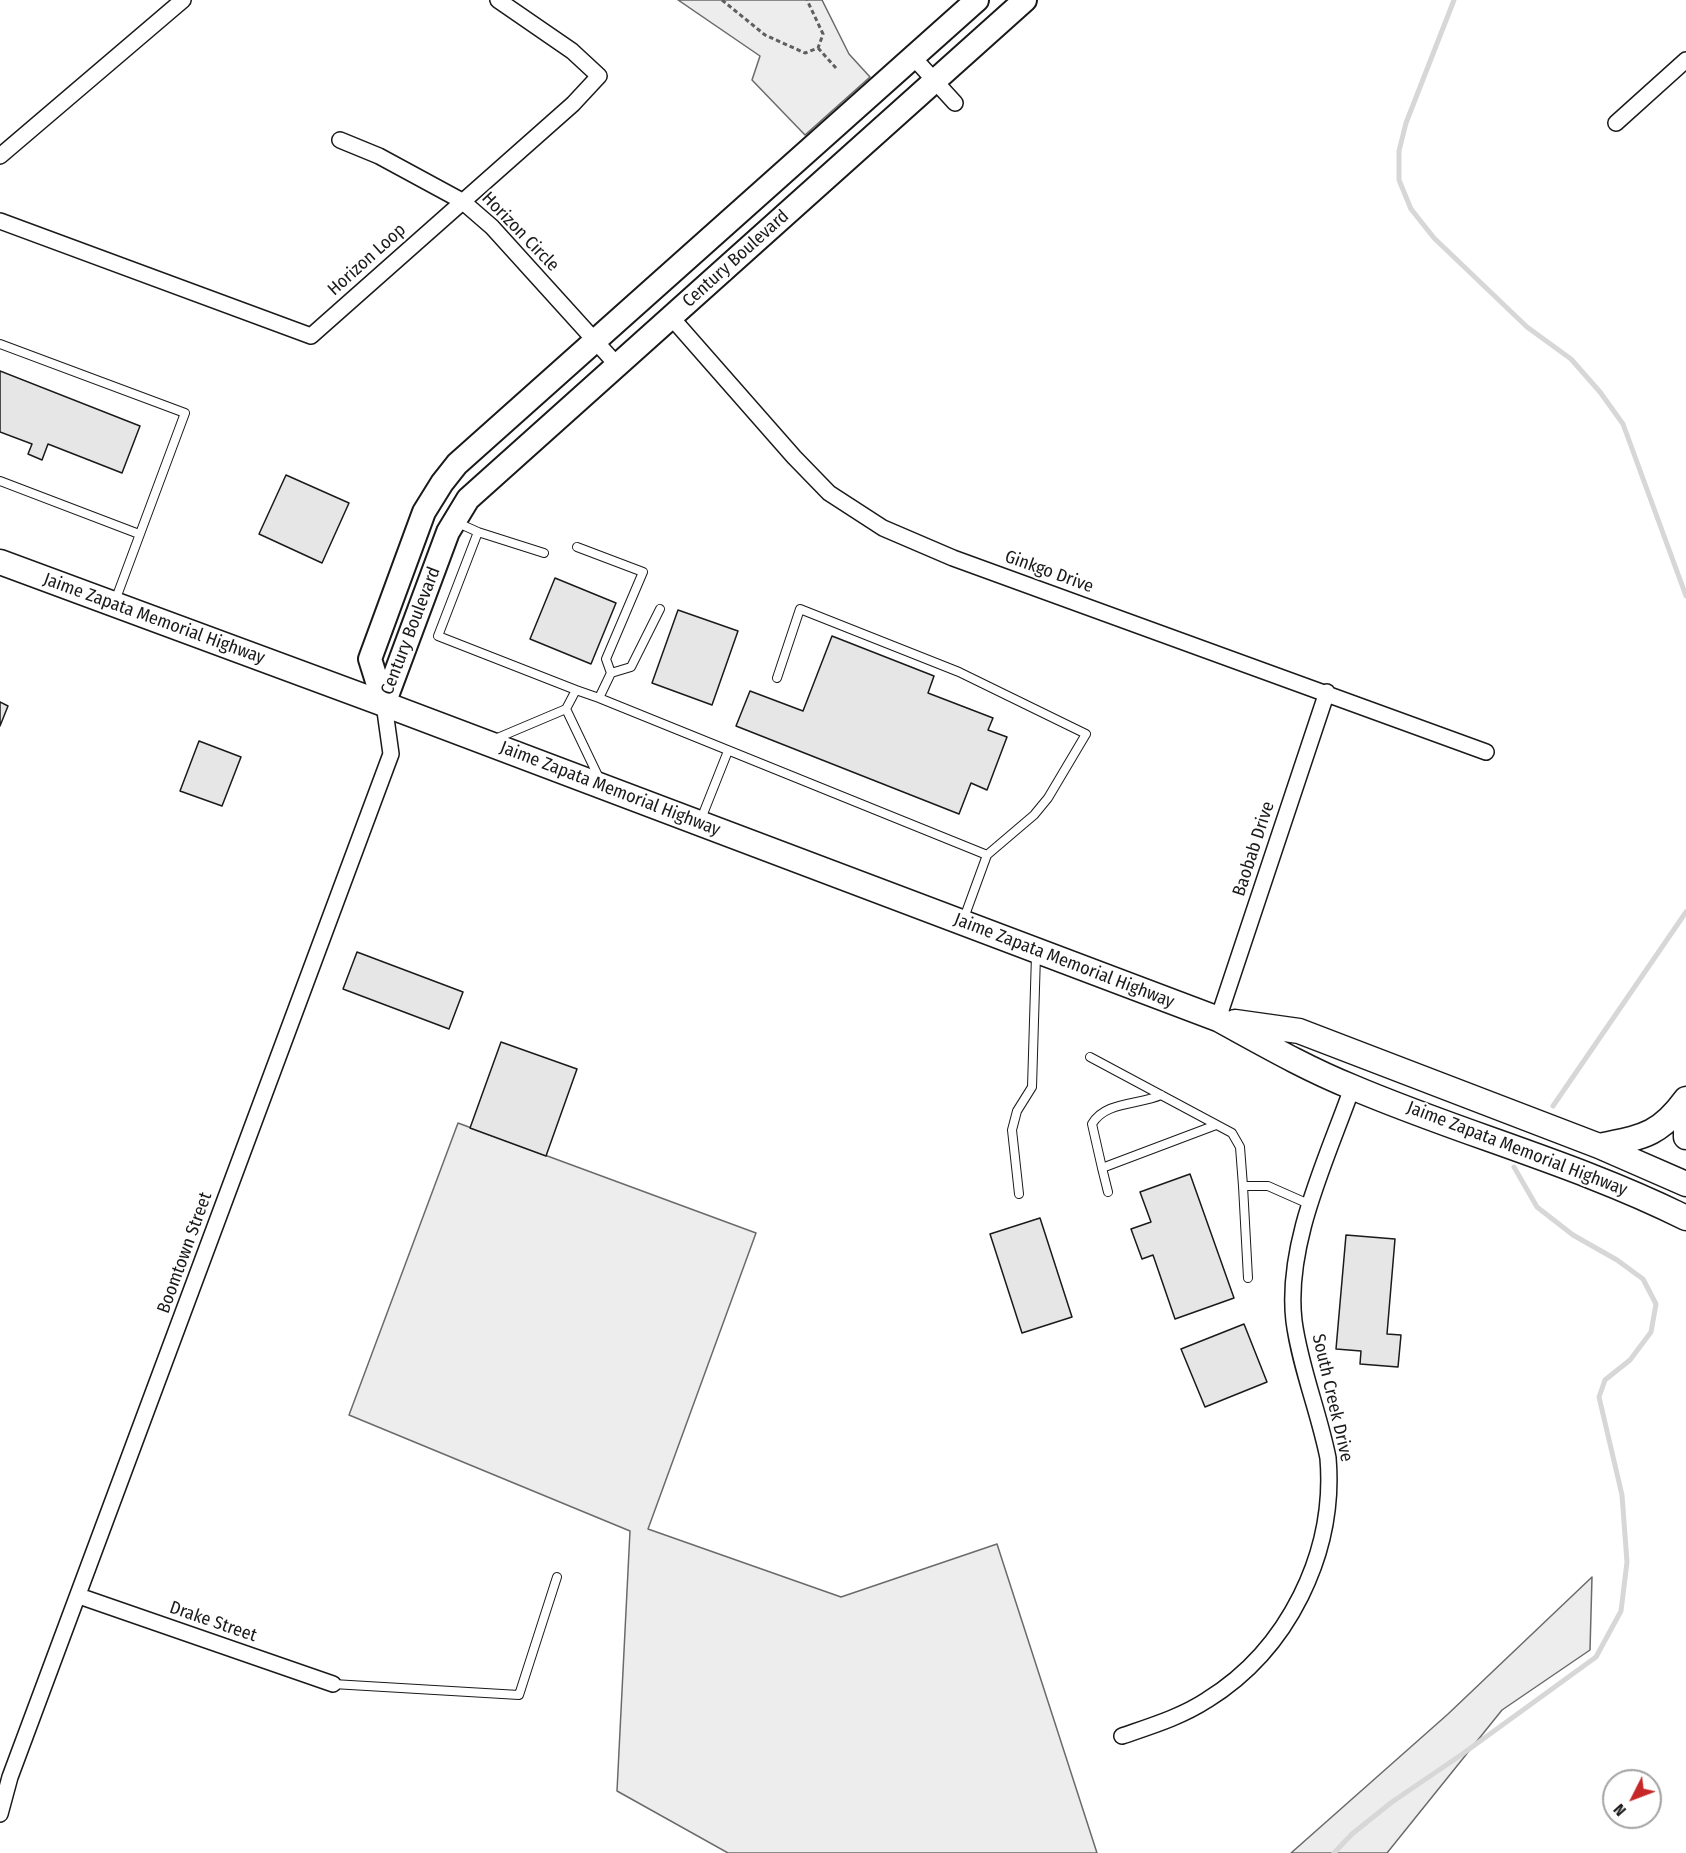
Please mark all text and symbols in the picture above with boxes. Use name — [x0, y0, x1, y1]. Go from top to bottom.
street label: Horizon Circle — [477, 188, 563, 276]
street label: Century Boulevard — [679, 206, 793, 312]
street label: Horizon Loop — [324, 219, 410, 301]
street label: Ginkgo Drive — [1002, 546, 1096, 598]
street label: Century Boulevard — [377, 564, 445, 698]
street label: Jaime Zapata Memorial Highway — [40, 569, 268, 669]
street label: Jaime Zapata Memorial Highway — [497, 737, 723, 841]
street label: Baobab Drive — [1229, 799, 1279, 899]
street label: Jaime Zapata Memorial Highway — [951, 909, 1177, 1013]
street label: Jaime Zapata Memorial Highway — [1404, 1097, 1630, 1201]
street label: Boomtown Street — [153, 1189, 217, 1317]
street label: South Creek Drive — [1307, 1332, 1357, 1464]
street label: Drake Street — [167, 1597, 259, 1647]
north arrow — [1602, 1769, 1662, 1829]
text: N — [1609, 1800, 1630, 1820]

